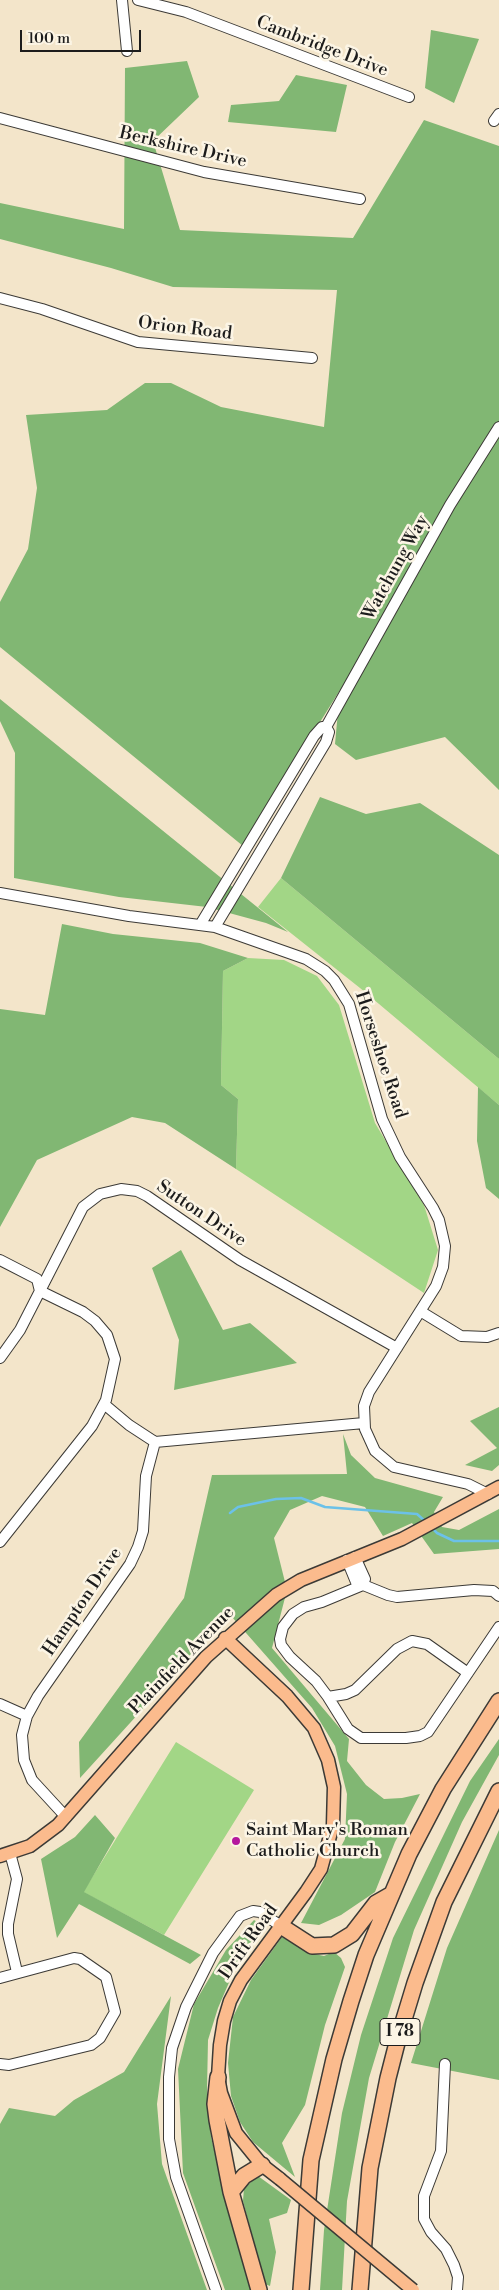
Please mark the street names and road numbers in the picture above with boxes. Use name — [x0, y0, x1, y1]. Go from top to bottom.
street label: Cambridge Drive — [253, 12, 391, 82]
street label: Berkshire Drive — [117, 123, 249, 173]
street label: Orion Road — [137, 313, 233, 345]
street label: Watchung Way — [358, 512, 434, 624]
street label: Horseshoe Road — [349, 989, 411, 1121]
street label: Sutton Drive — [152, 1176, 250, 1252]
street label: Hampton Drive — [39, 1544, 127, 1660]
street label: Plainfield Avenue — [125, 1602, 239, 1720]
street label: Drift Road — [215, 1900, 283, 1984]
road number: I 78 — [380, 2018, 420, 2045]

